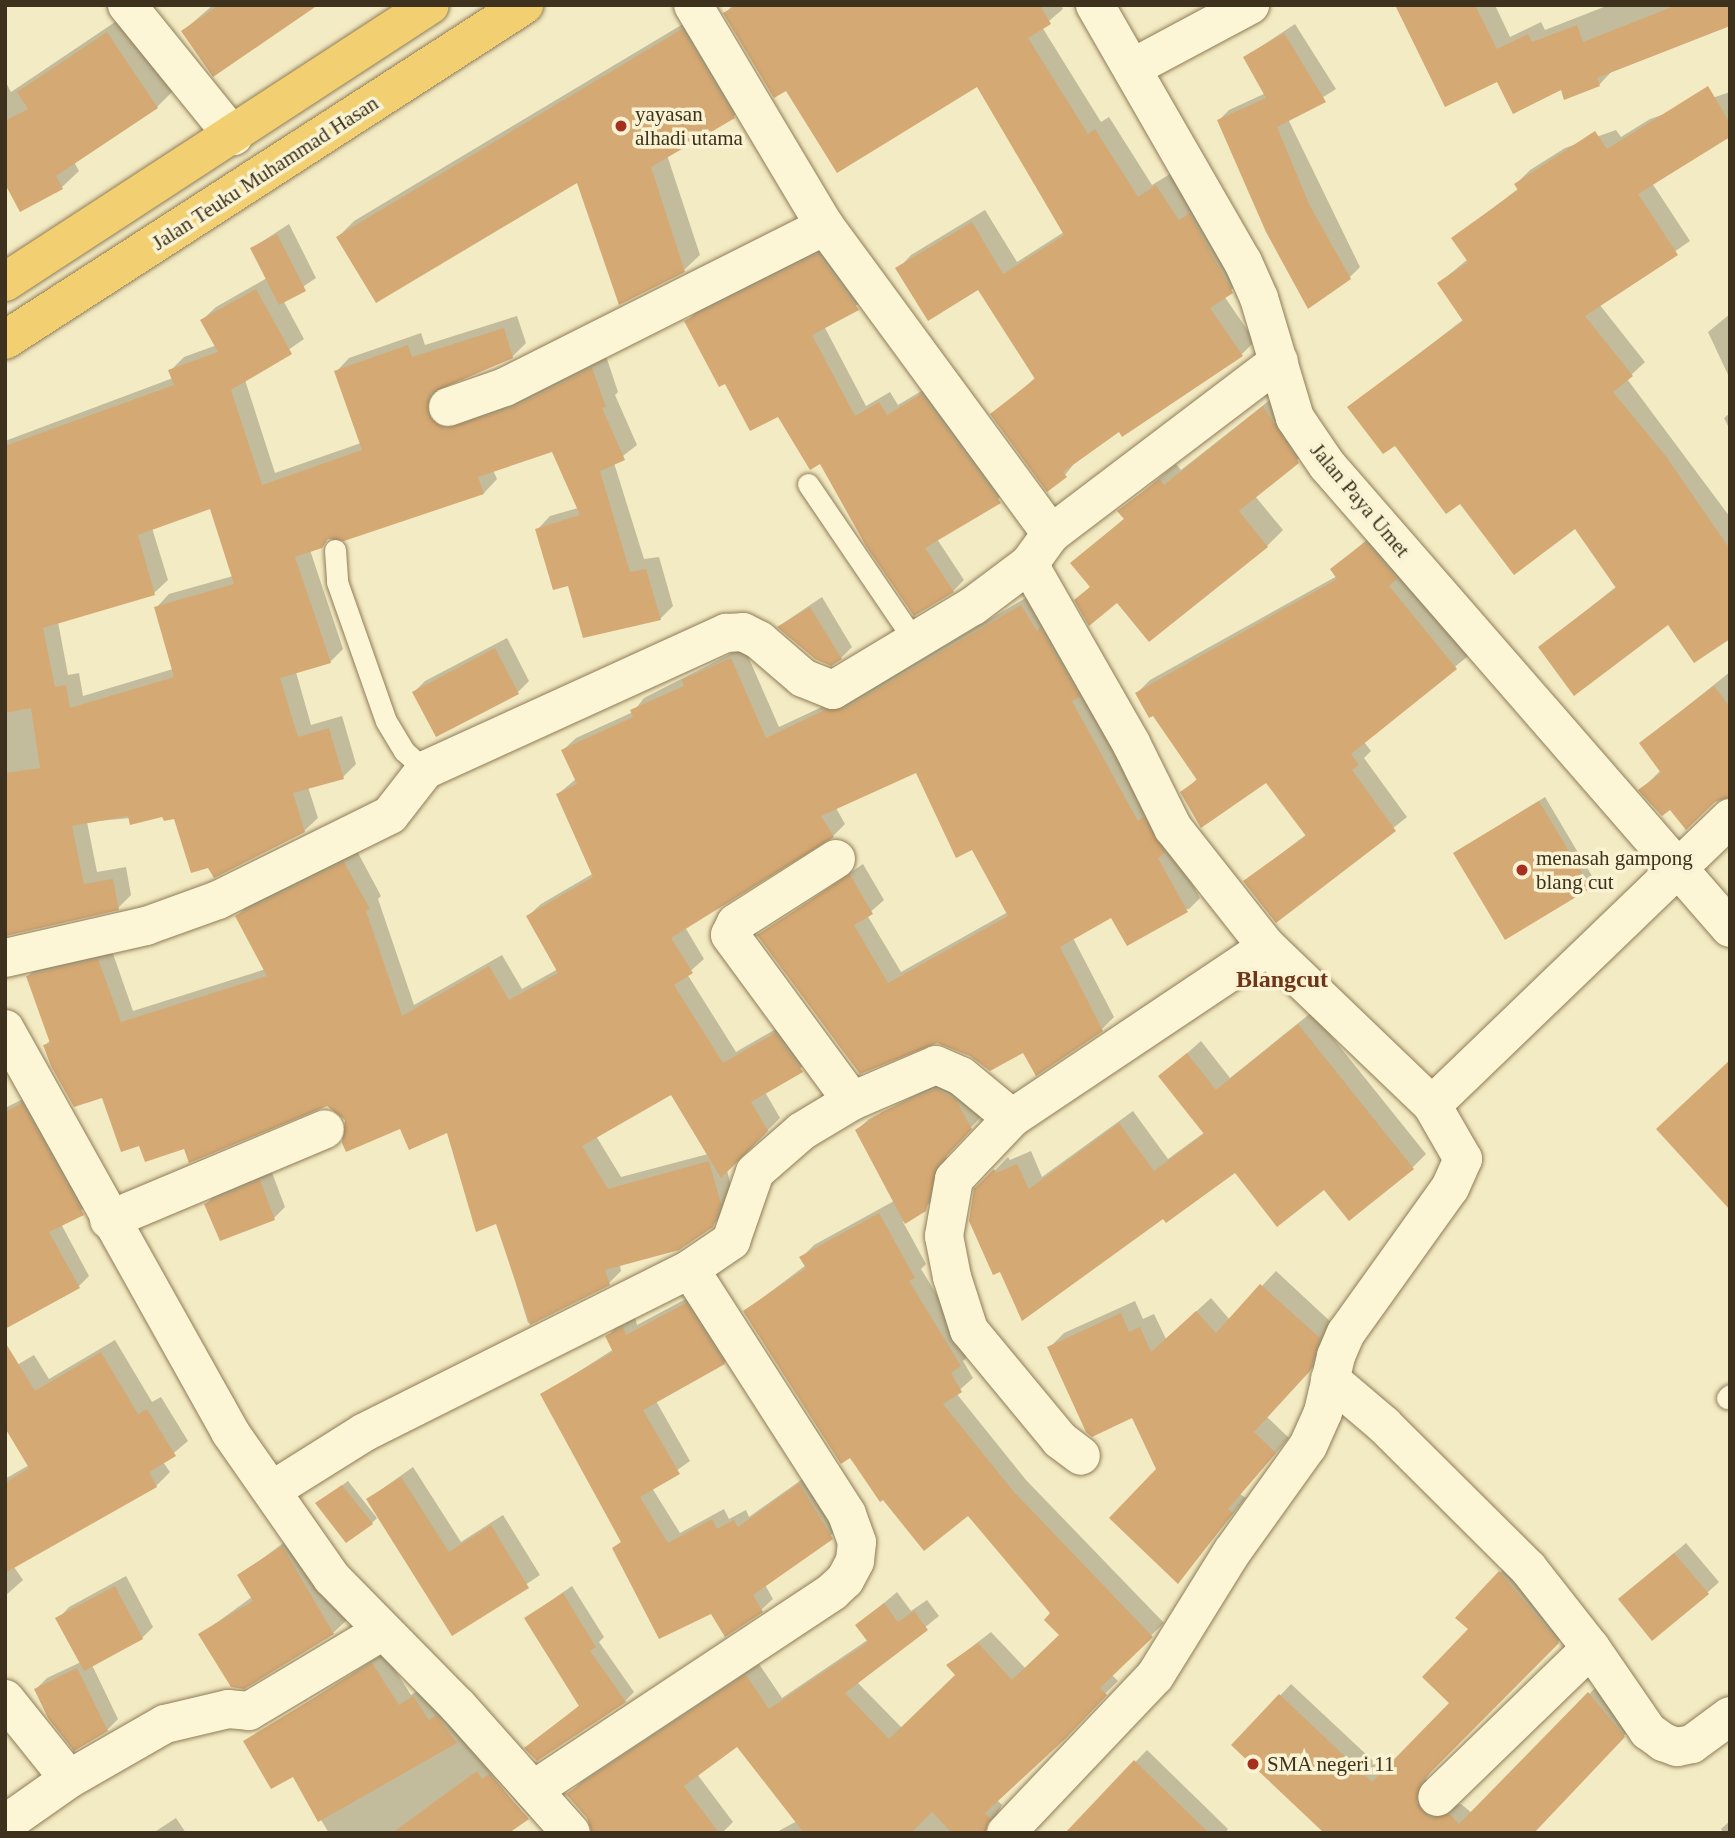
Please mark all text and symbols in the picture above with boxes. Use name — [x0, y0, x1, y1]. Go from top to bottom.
street label: Jalan Teuku Muhammad Hasan — [147, 90, 383, 256]
place label: yayasan alhadi utama — [635, 101, 743, 151]
marker: yayasan alhadi utama — [613, 118, 629, 134]
street label: Jalan Paya Umet — [1305, 438, 1415, 562]
place label: menasah gampong blang cut — [1536, 845, 1693, 895]
marker: menasah gampong blang cut — [1514, 862, 1530, 878]
district label: Blangcut — [1236, 966, 1328, 994]
place label: SMA negeri 11 — [1267, 1751, 1396, 1777]
marker: SMA negeri 11 — [1245, 1756, 1261, 1772]

